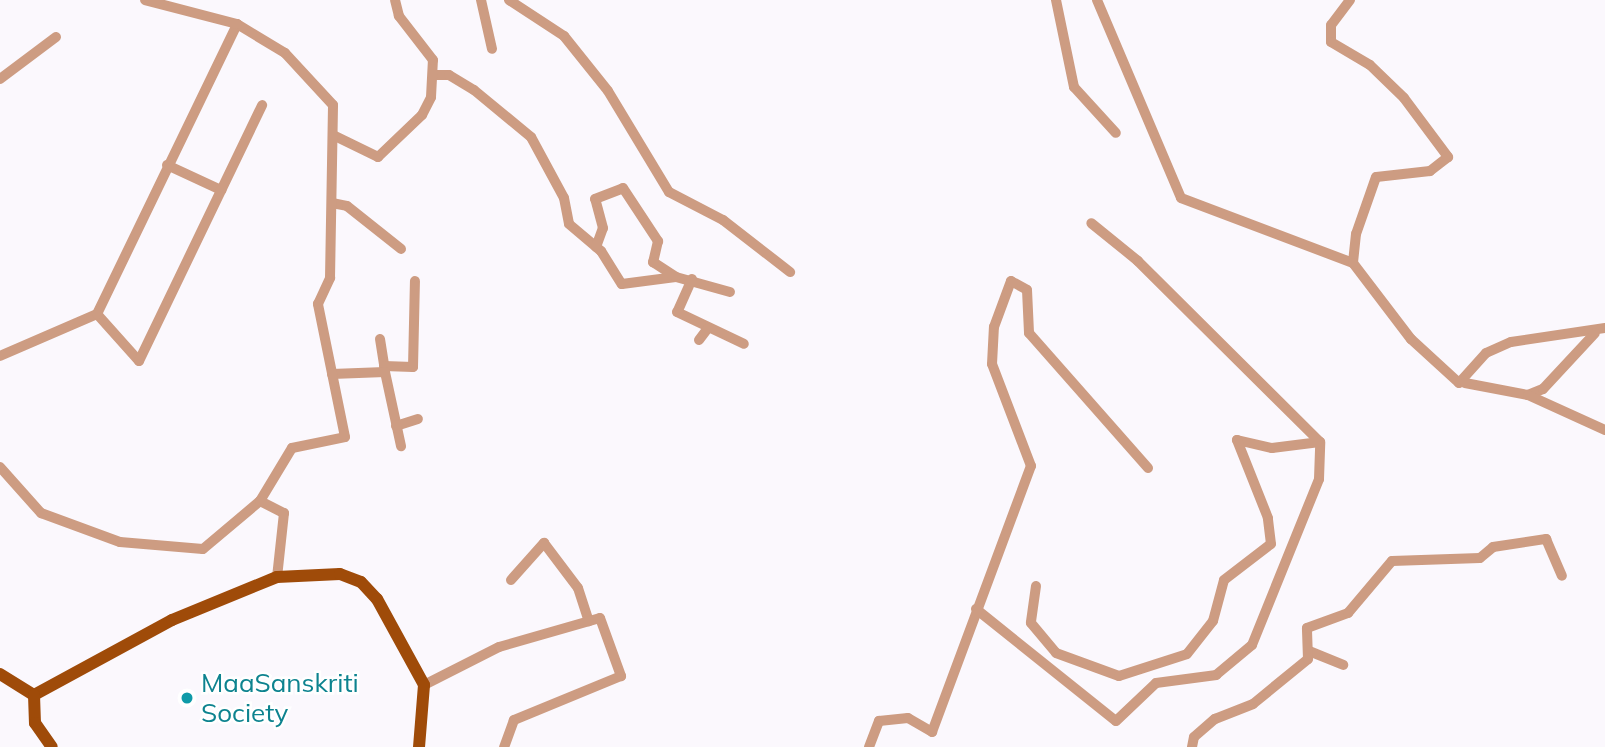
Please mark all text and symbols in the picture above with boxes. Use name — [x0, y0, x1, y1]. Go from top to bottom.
place label: MaaSanskriti Society — [201, 667, 359, 728]
marker: MaaSanskriti Society — [179, 690, 195, 706]

